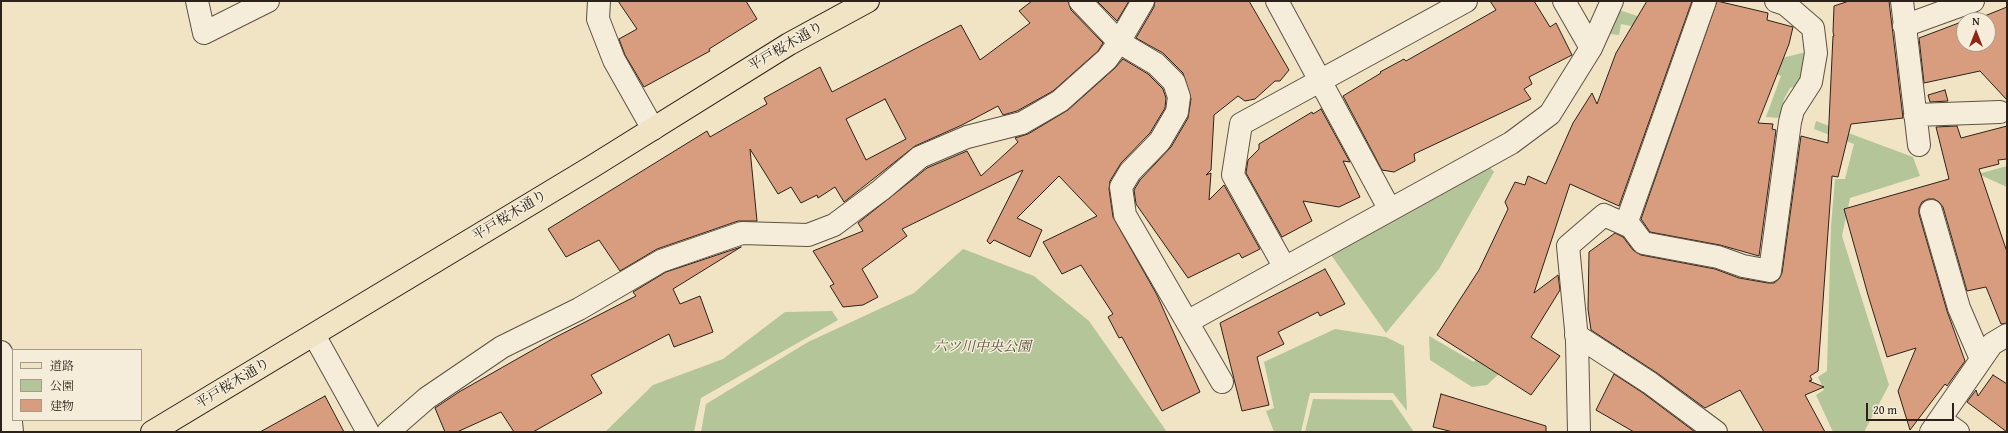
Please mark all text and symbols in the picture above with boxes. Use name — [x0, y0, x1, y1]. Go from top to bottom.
north arrow — [1956, 12, 1996, 52]
text: N — [1972, 13, 1980, 29]
street label: 平戸桜木通り — [745, 19, 827, 75]
street label: 平戸桜木通り — [470, 187, 550, 245]
park label: 六ツ川中央公園 — [933, 339, 1031, 355]
legend — [12, 349, 142, 421]
street label: 平戸桜木通り — [193, 355, 273, 413]
text: 道路 — [50, 357, 74, 374]
text: 公園 — [50, 377, 74, 394]
scale bar — [1868, 395, 1956, 421]
text: 建物 — [50, 397, 74, 414]
text: 20 m — [1873, 401, 1897, 418]

